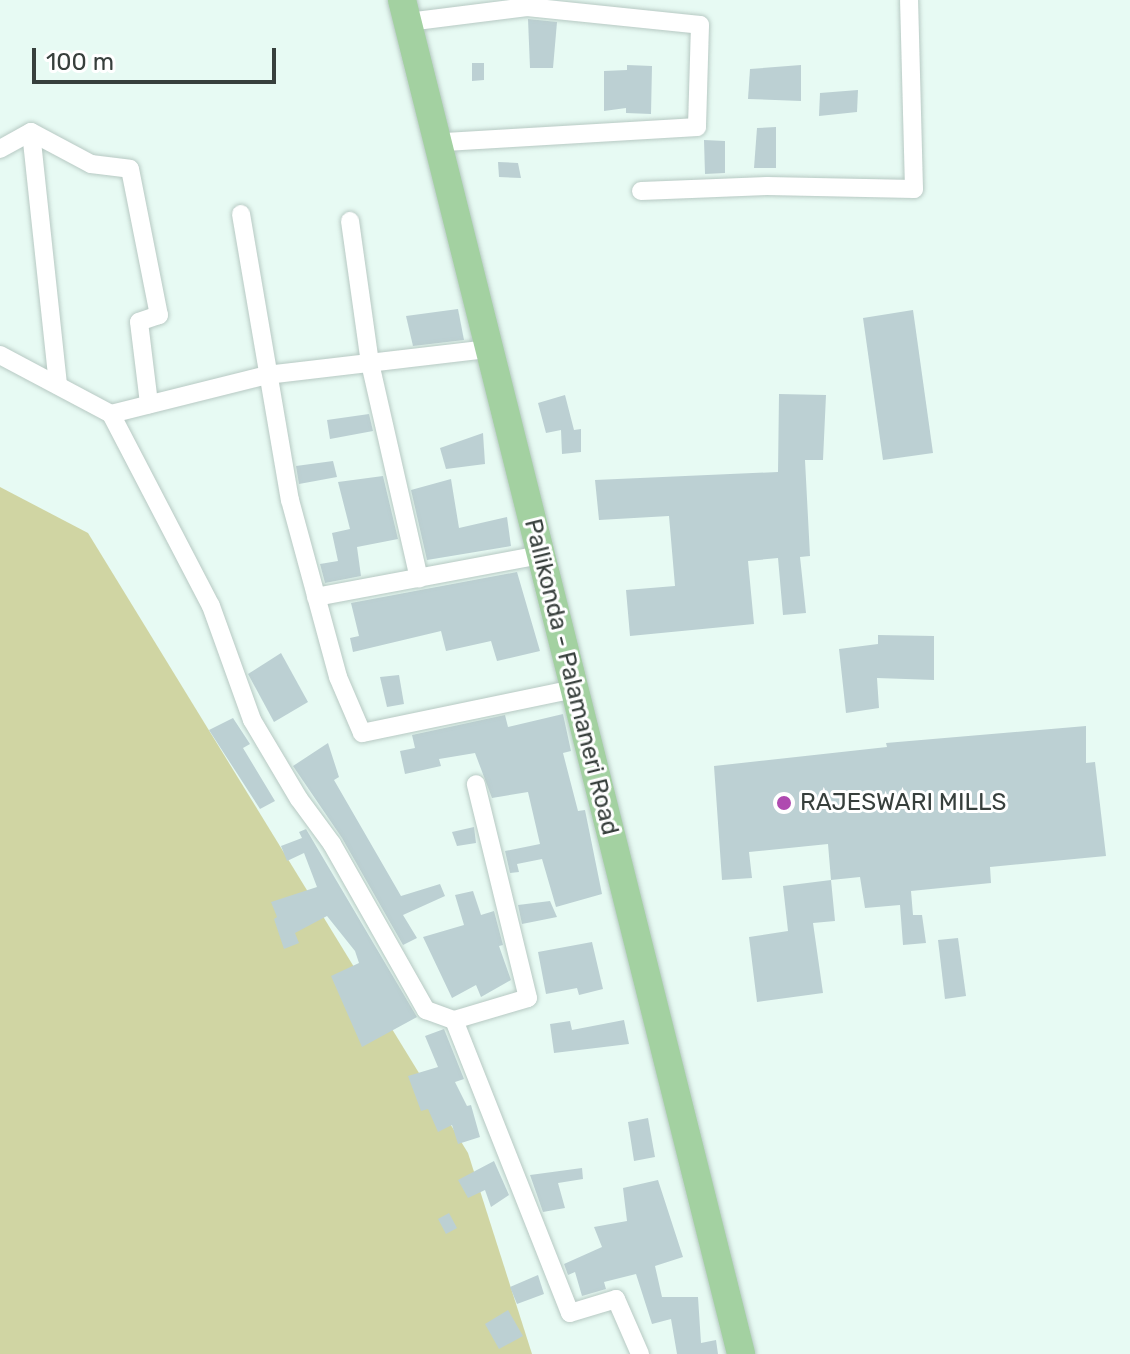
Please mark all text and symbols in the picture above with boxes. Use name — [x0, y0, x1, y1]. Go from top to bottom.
scale bar — [36, 32, 280, 82]
text: 100 m — [46, 48, 114, 76]
street label: Pallikonda - Palamaneri Road — [518, 516, 624, 838]
place label: RAJESWARI MILLS — [800, 789, 1006, 817]
marker: RAJESWARI MILLS — [775, 794, 793, 812]

